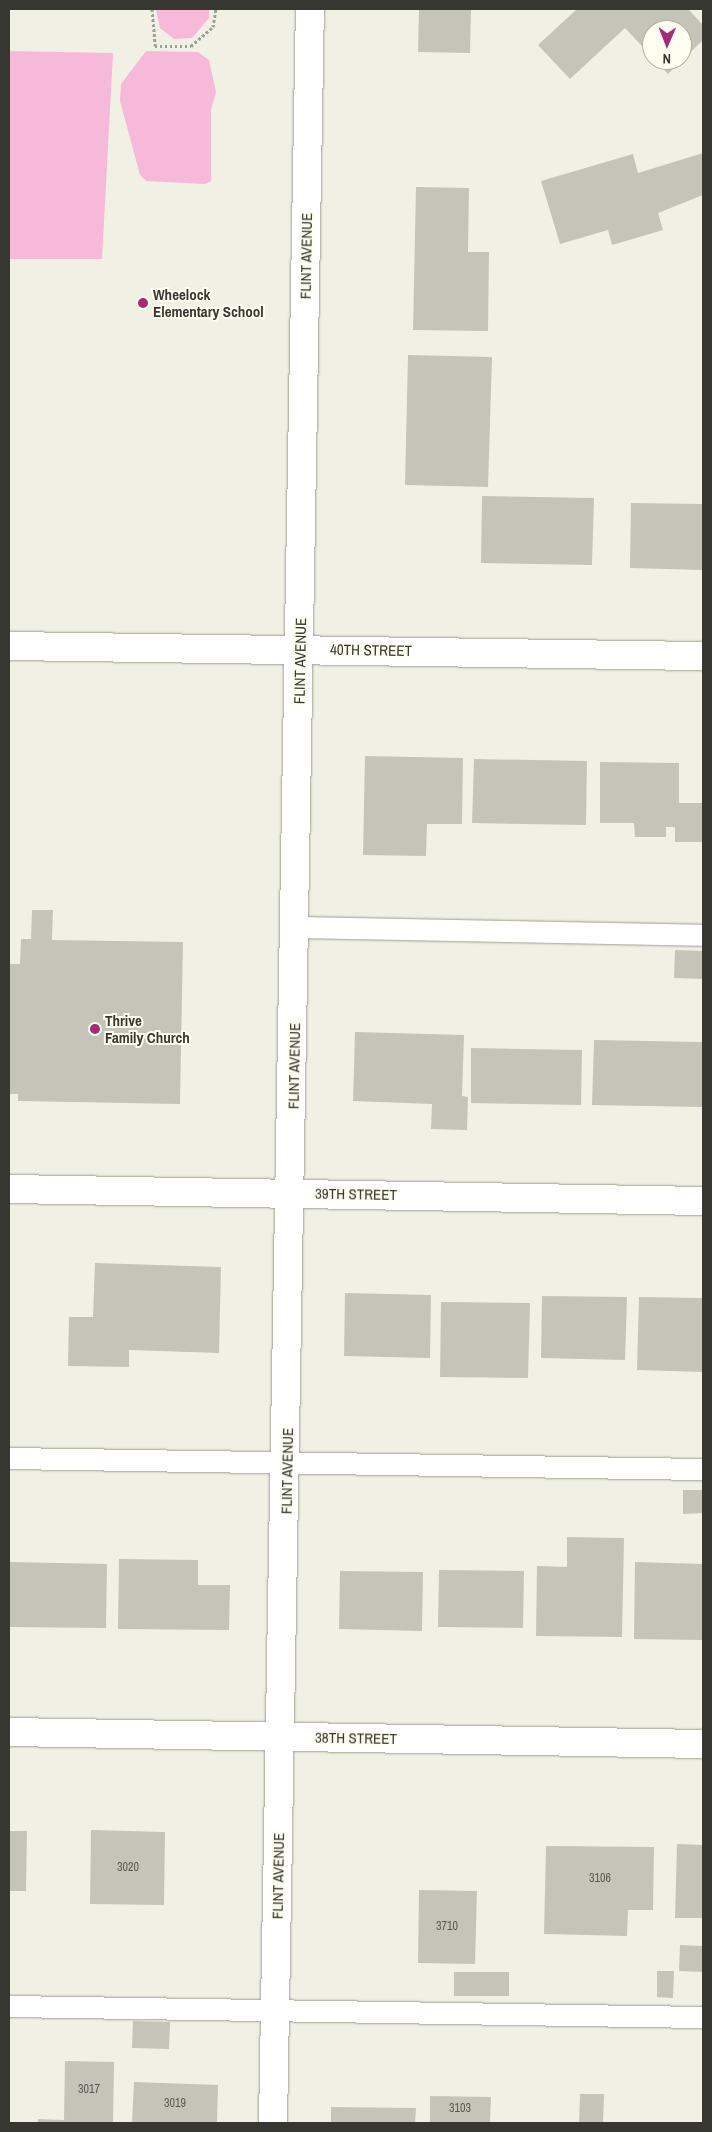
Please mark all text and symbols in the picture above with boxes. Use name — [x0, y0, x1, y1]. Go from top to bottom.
north arrow — [642, 20, 692, 70]
text: N — [662, 50, 671, 68]
street label: FLINT AVENUE — [296, 212, 316, 300]
place label: Wheelock Elementary School — [153, 285, 264, 320]
marker: Wheelock Elementary School — [137, 297, 149, 309]
street label: FLINT AVENUE — [290, 617, 310, 705]
street label: 40TH STREET — [330, 640, 412, 660]
place label: Thrive Family Church — [105, 1011, 190, 1046]
street label: FLINT AVENUE — [284, 1022, 304, 1110]
marker: Thrive Family Church — [89, 1023, 101, 1035]
street label: 39TH STREET — [315, 1184, 397, 1204]
street label: FLINT AVENUE — [277, 1427, 297, 1515]
street label: 38TH STREET — [315, 1728, 397, 1748]
street label: FLINT AVENUE — [268, 1832, 288, 1920]
house number: 3020 — [117, 1861, 139, 1875]
house number: 3106 — [589, 1872, 611, 1886]
house number: 3710 — [436, 1920, 458, 1934]
house number: 3017 — [78, 2083, 100, 2097]
house number: 3019 — [164, 2097, 186, 2111]
house number: 3103 — [449, 2102, 471, 2116]

